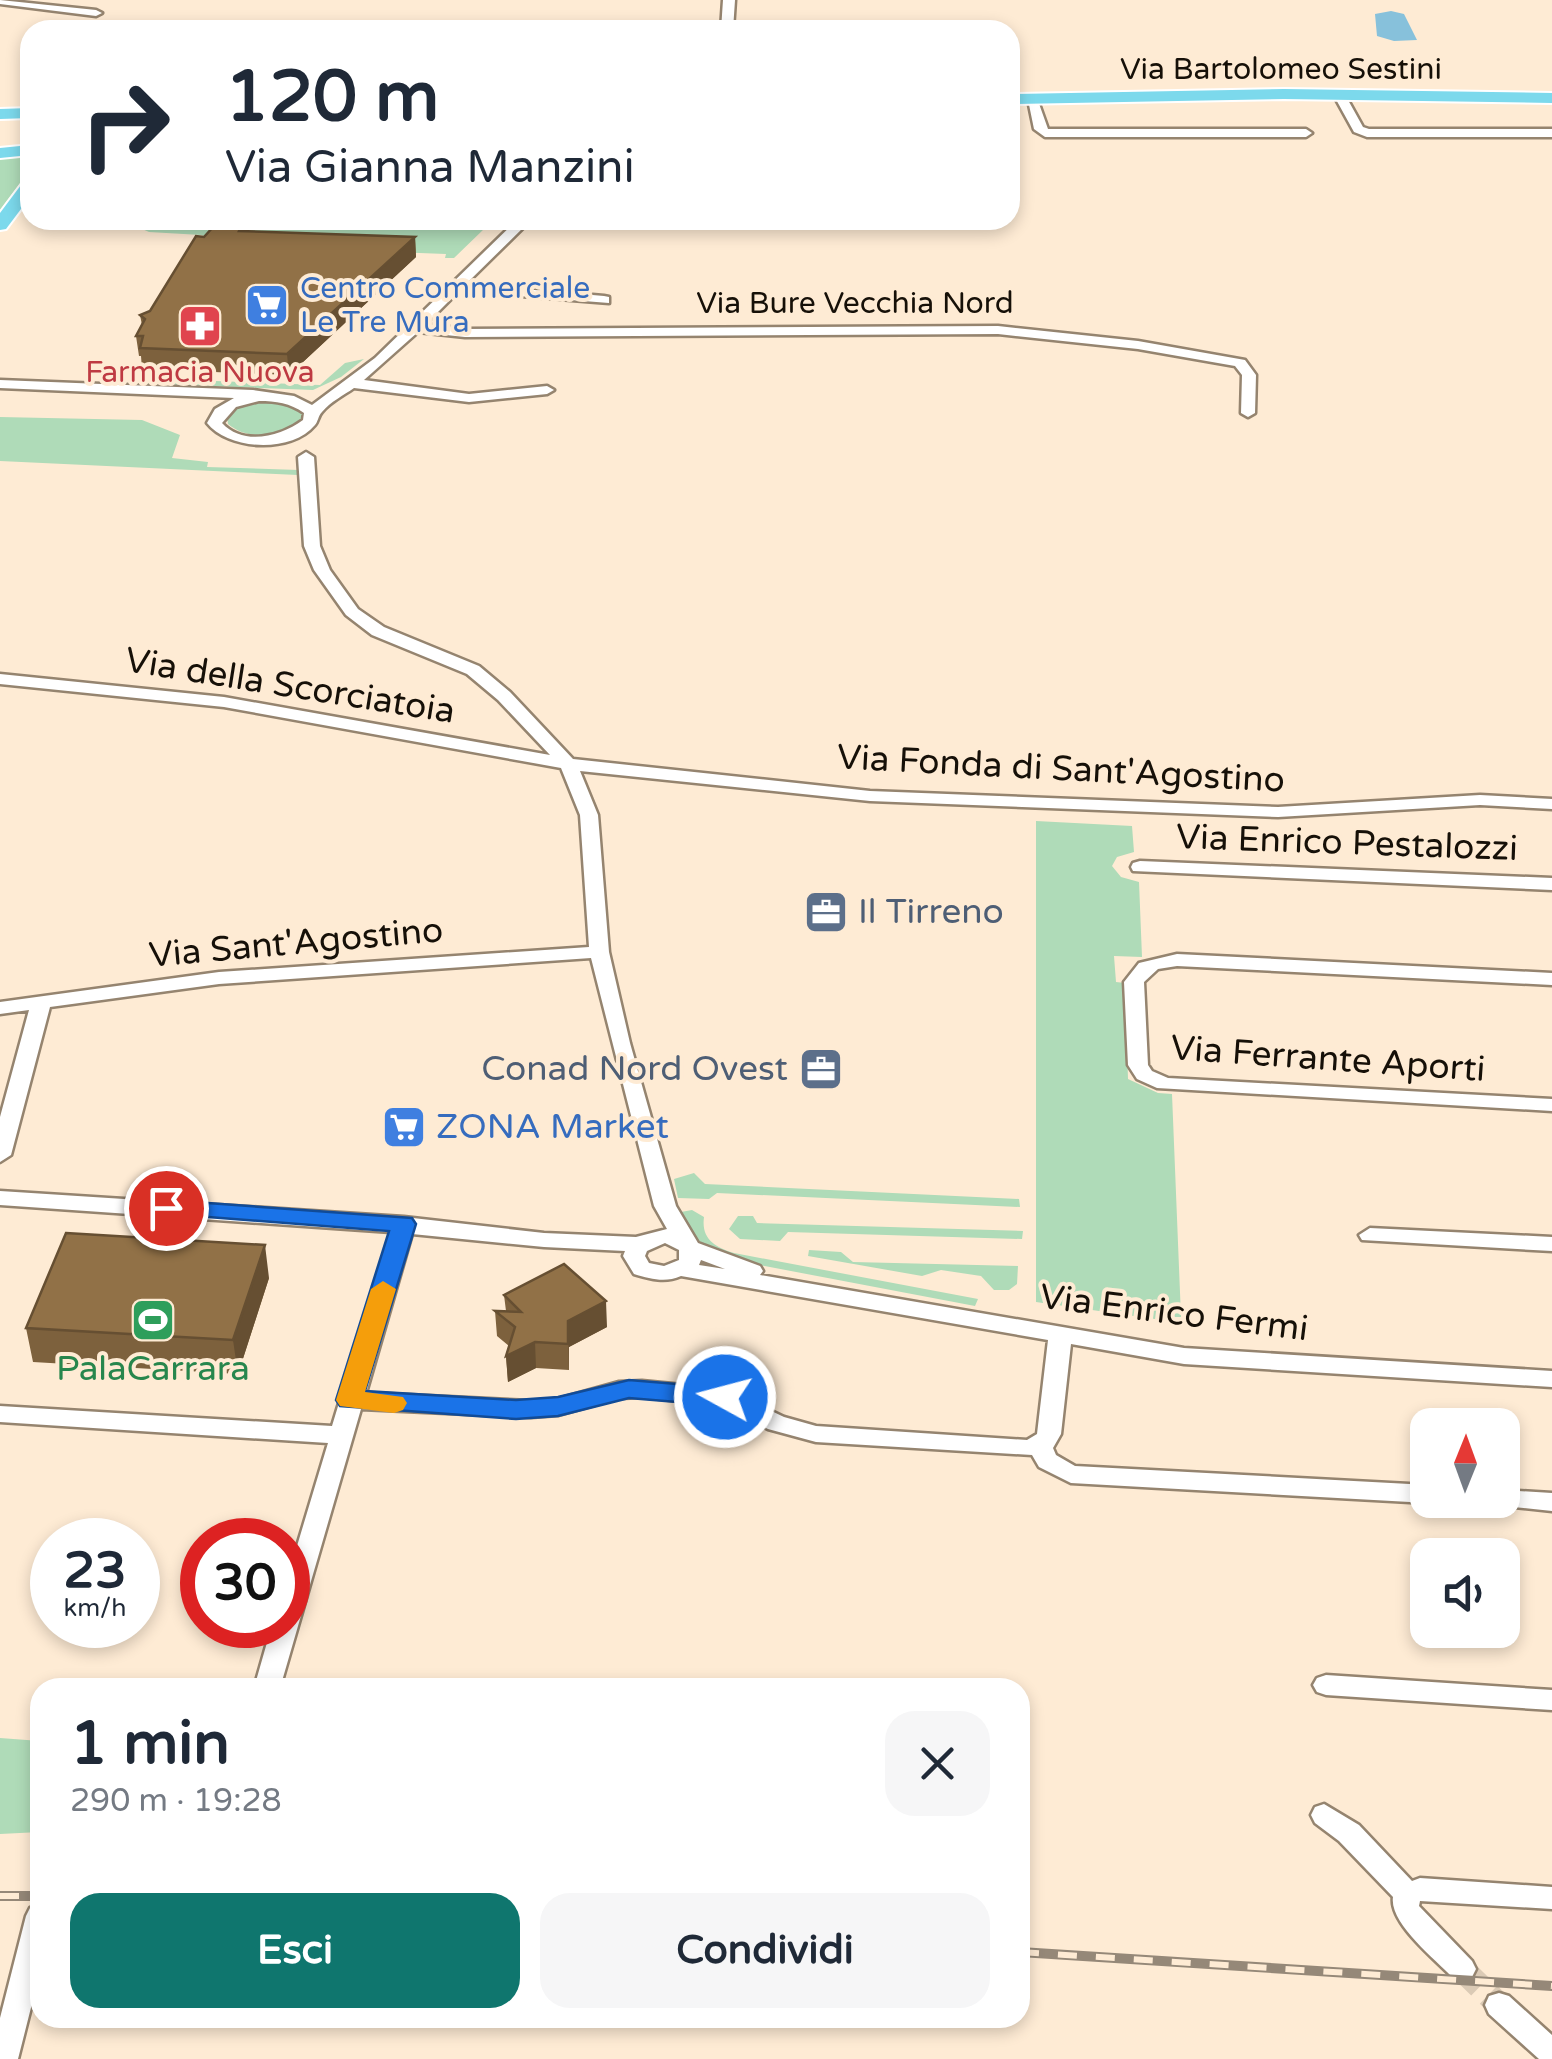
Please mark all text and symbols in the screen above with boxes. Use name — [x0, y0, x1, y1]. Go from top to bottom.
street label: Via Bartolomeo Sestini — [1120, 51, 1442, 88]
text: 120 m — [225, 56, 439, 140]
icon: right — [60, 60, 190, 190]
text: Via Gianna Manzini — [225, 141, 635, 195]
place label: Centro Commerciale Le Tre Mura — [300, 270, 590, 341]
supermarket icon: Centro Commerciale Le Tre Mura — [244, 282, 290, 328]
street label: Via Bure Vecchia Nord — [696, 285, 1014, 322]
pharmacy icon: Farmacia Nuova — [177, 303, 223, 349]
place label: Farmacia Nuova — [85, 354, 315, 391]
street label: Via della Scorciatoia — [122, 639, 458, 733]
street label: Via Fonda di Sant'Agostino — [836, 736, 1286, 802]
street label: Via Enrico Pestalozzi — [1175, 816, 1519, 870]
office icon: Il Tirreno — [803, 889, 849, 935]
place label: Il Tirreno — [858, 891, 1004, 933]
street label: Via Sant'Agostino — [147, 909, 445, 977]
street label: Via Ferrante Aporti — [1169, 1027, 1487, 1091]
office icon: Conad Nord Ovest — [798, 1046, 844, 1092]
place label: Conad Nord Ovest — [481, 1048, 788, 1090]
supermarket icon: ZONA Market — [381, 1104, 427, 1150]
place label: ZONA Market — [436, 1106, 669, 1148]
pin — [124, 1166, 209, 1251]
icon: arrive — [139, 1181, 194, 1236]
street label: Via Enrico Fermi — [1038, 1276, 1310, 1350]
sports icon: PalaCarrara — [130, 1297, 176, 1343]
position arrow — [673, 1345, 777, 1449]
place label: PalaCarrara — [56, 1348, 250, 1390]
north arrow — [1410, 1408, 1520, 1518]
map controls — [1410, 1408, 1520, 1648]
speed limit sign: 30 — [180, 1518, 310, 1648]
button: sound — [1410, 1538, 1520, 1648]
text: 23 — [64, 1541, 126, 1601]
text: km/h — [64, 1593, 126, 1623]
text: 1 min — [70, 1708, 230, 1780]
button: close — [885, 1711, 990, 1816]
text: 290 m · 19:28 — [70, 1782, 282, 1820]
button: Esci — [70, 1893, 520, 2008]
button: Condividi — [540, 1893, 990, 2008]

